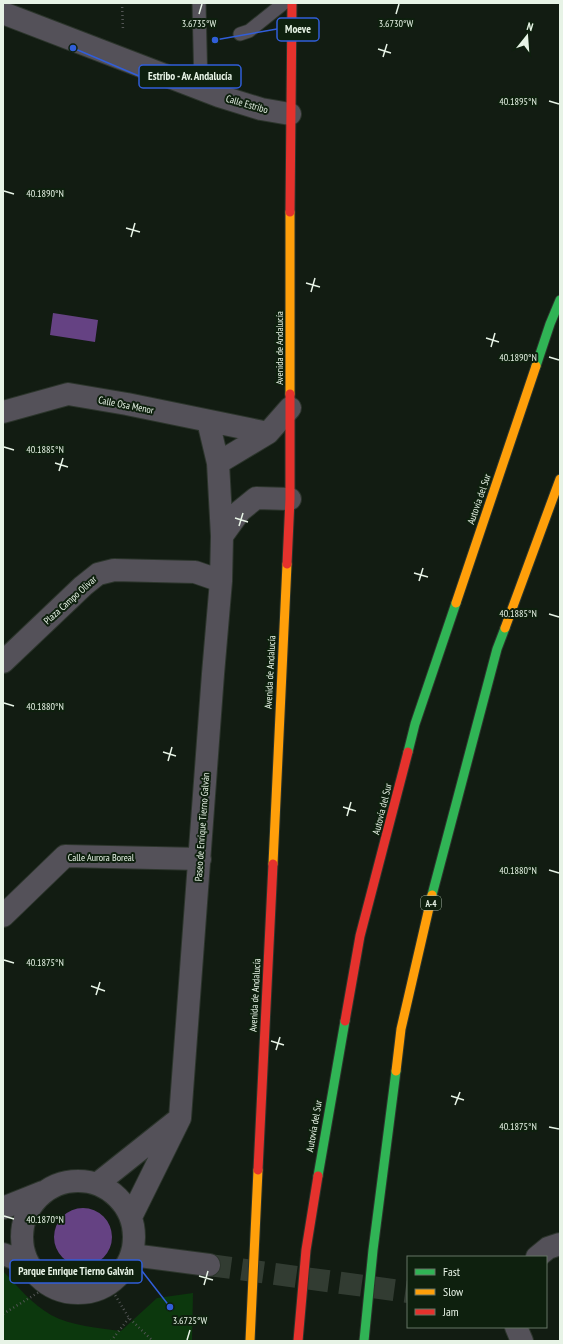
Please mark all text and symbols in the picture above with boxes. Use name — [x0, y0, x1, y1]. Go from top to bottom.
north arrow — [507, 16, 547, 56]
text: 3.6735°W — [182, 17, 216, 30]
text: 3.6730°W — [379, 17, 413, 30]
callout: Moeve — [277, 18, 319, 41]
text: N — [525, 19, 535, 34]
text: Moeve — [285, 22, 311, 36]
callout: Estribo - Av. Andalucía — [139, 65, 241, 88]
text: Estribo - Av. Andalucía — [148, 69, 232, 83]
street label: Calle Estribo — [224, 92, 270, 116]
text: 40.1895°N — [499, 95, 537, 108]
text: 40.1890°N — [26, 187, 64, 200]
street label: Avenida de Andalucía — [273, 311, 286, 385]
text: 40.1890°N — [499, 351, 537, 364]
street label: Calle Osa Menor — [97, 393, 155, 417]
text: 40.1885°N — [26, 443, 64, 456]
street label: Autovía del Sur — [464, 472, 494, 526]
street label: Plaza Campo Olivar — [41, 573, 99, 627]
text: 40.1885°N — [499, 607, 537, 620]
street label: Avenida de Andalucía — [262, 635, 278, 709]
text: 40.1880°N — [26, 700, 64, 713]
street label: Paseo de Enrique Tierno Galván — [192, 772, 212, 882]
street label: Autovía del Sur — [369, 782, 395, 836]
street label: Calle Aurora Boreal — [68, 851, 135, 864]
text: 40.1880°N — [499, 864, 537, 877]
road number: A-4 — [421, 896, 441, 910]
text: 40.1875°N — [26, 956, 64, 969]
street label: Avenida de Andalucía — [247, 958, 263, 1032]
street label: Autovía del Sur — [303, 1099, 325, 1153]
text: 40.1875°N — [499, 1120, 537, 1133]
text: 40.1870°N — [26, 1213, 64, 1226]
legend — [407, 1256, 547, 1328]
callout: Parque Enrique Tierno Galván — [10, 1260, 142, 1283]
text: Parque Enrique Tierno Galván — [18, 1264, 134, 1278]
text: Fast — [443, 1264, 461, 1279]
text: Slow — [443, 1284, 464, 1299]
text: Jam — [442, 1304, 459, 1319]
text: 3.6725°W — [173, 1314, 207, 1327]

